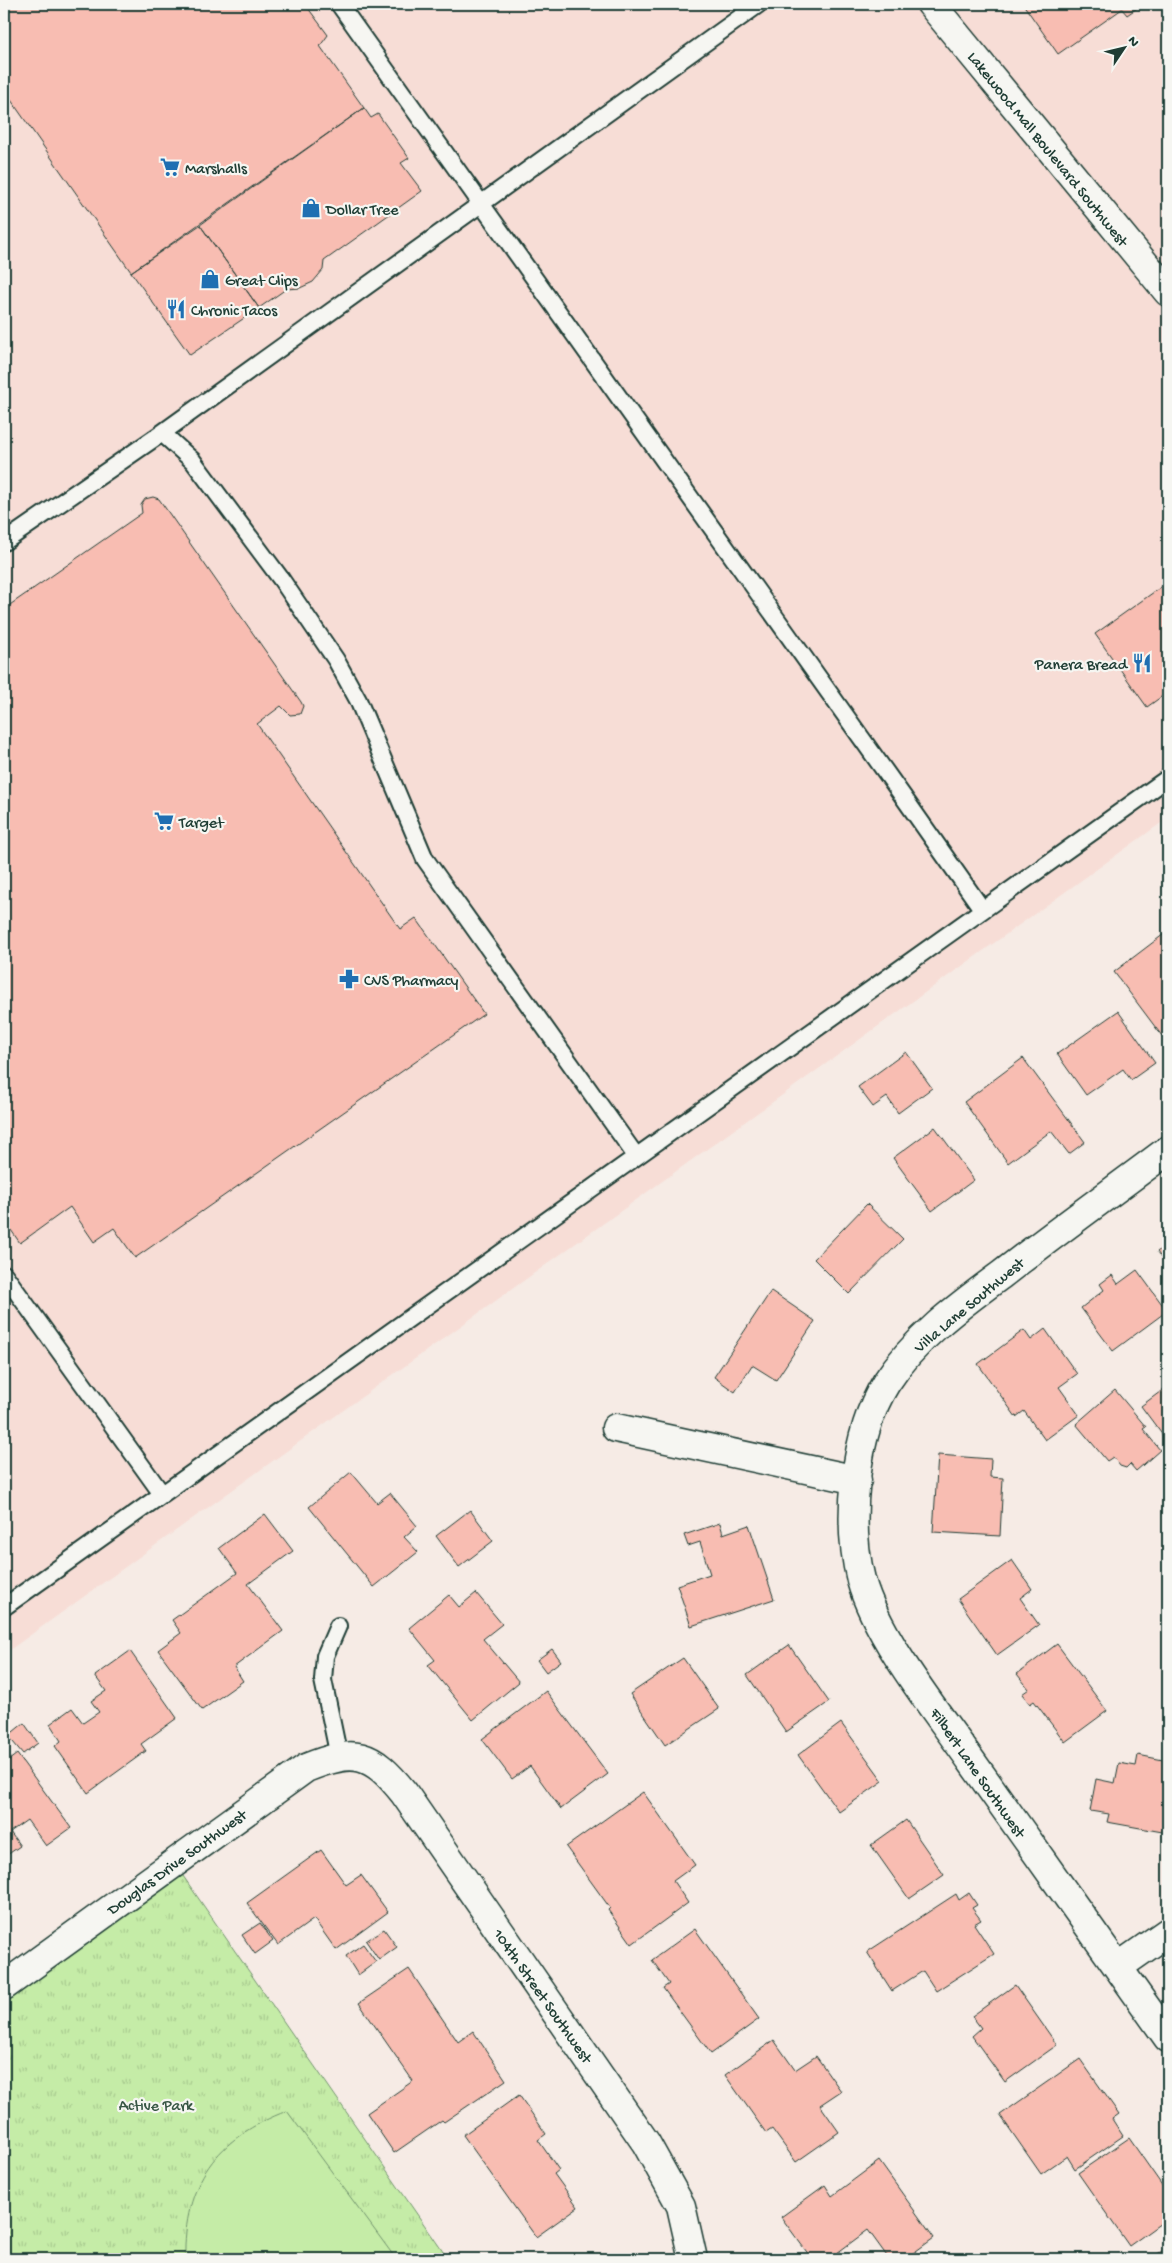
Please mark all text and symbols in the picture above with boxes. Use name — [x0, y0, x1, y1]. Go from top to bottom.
north arrow — [1100, 22, 1150, 72]
text: N — [1123, 33, 1142, 51]
street label: Lakewood Mall Boulevard Southwest — [962, 49, 1132, 253]
supermarket icon: Marshalls — [159, 156, 181, 178]
place label: Marshalls — [185, 161, 248, 180]
shop icon: Dollar Tree — [300, 197, 322, 219]
place label: Dollar Tree — [325, 202, 399, 221]
shop icon: Great Clips — [199, 268, 221, 290]
place label: Great Clips — [225, 273, 299, 292]
restaurant icon: Chronic Tacos — [165, 298, 187, 320]
place label: Chronic Tacos — [191, 303, 278, 322]
restaurant icon: Panera Bread — [1131, 652, 1153, 674]
place label: Panera Bread — [1034, 657, 1129, 676]
supermarket icon: Target — [153, 810, 175, 832]
place label: Target — [178, 815, 225, 834]
pharmacy icon: CVS Pharmacy — [338, 968, 360, 990]
place label: CVS Pharmacy — [364, 973, 458, 992]
street label: Villa Lane Southwest — [911, 1254, 1030, 1359]
street label: Filbert Lane Southwest — [924, 1705, 1029, 1844]
street label: Douglas Drive Southwest — [104, 1806, 253, 1921]
street label: 104th Street Southwest — [487, 1925, 596, 2069]
park label: Active Park — [119, 2098, 195, 2117]

